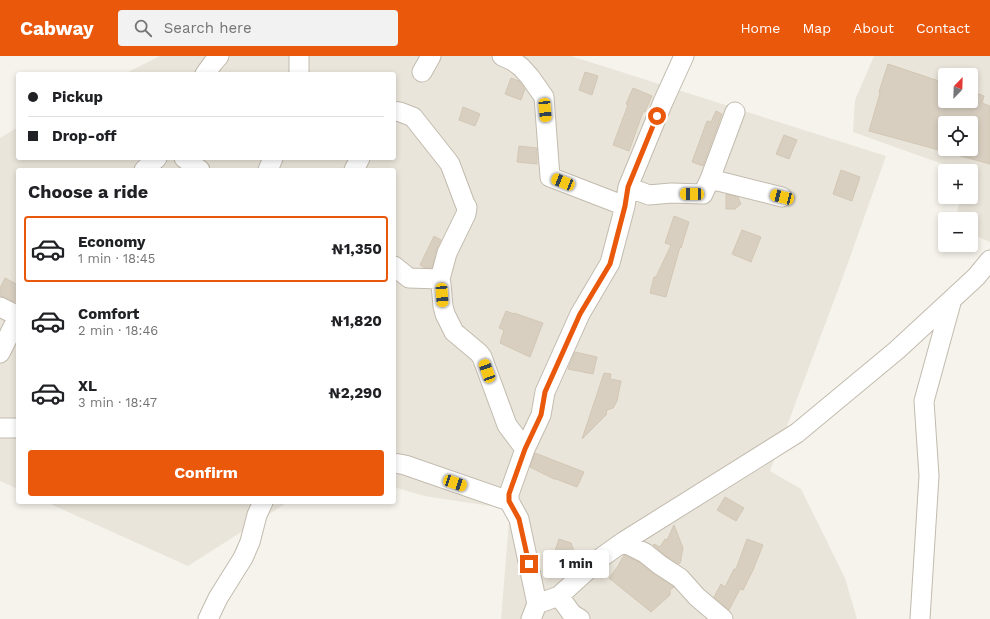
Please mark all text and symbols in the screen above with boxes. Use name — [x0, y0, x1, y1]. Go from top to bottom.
search box — [118, 10, 398, 46]
text: Cabway — [20, 17, 94, 40]
icon: search — [132, 17, 154, 39]
text: Search here — [164, 19, 252, 37]
text: Home — [740, 20, 780, 36]
text: Map — [802, 20, 831, 36]
text: About — [853, 20, 894, 36]
text: Contact — [916, 20, 970, 36]
north arrow — [938, 68, 978, 108]
map controls — [938, 68, 978, 252]
text: Pickup — [52, 88, 103, 106]
car — [538, 98, 552, 122]
route start — [648, 107, 666, 125]
button: locate — [938, 116, 978, 156]
text: Drop-off — [52, 127, 117, 145]
button: + — [938, 164, 978, 204]
car — [550, 172, 576, 192]
text: Choose a ride — [28, 181, 148, 202]
car — [680, 188, 704, 200]
car — [769, 188, 795, 206]
button: − — [938, 212, 978, 252]
icon: car — [30, 231, 66, 267]
text: Economy — [78, 233, 145, 251]
text: ₦1,350 — [332, 240, 382, 258]
text: 1 min · 18:45 — [78, 251, 155, 266]
car — [435, 283, 449, 307]
icon: car — [30, 303, 66, 339]
text: Comfort — [78, 305, 139, 323]
text: ₦1,820 — [331, 312, 382, 330]
text: 2 min · 18:46 — [78, 323, 158, 338]
car — [477, 358, 497, 384]
icon: car — [30, 375, 66, 411]
text: XL — [78, 377, 97, 395]
text: ₦2,290 — [329, 384, 382, 402]
text: 3 min · 18:47 — [78, 395, 157, 410]
button: Confirm — [28, 450, 384, 496]
car — [442, 473, 468, 493]
callout: 1 min — [543, 550, 609, 578]
route end — [520, 555, 538, 573]
text: 1 min — [559, 556, 593, 571]

